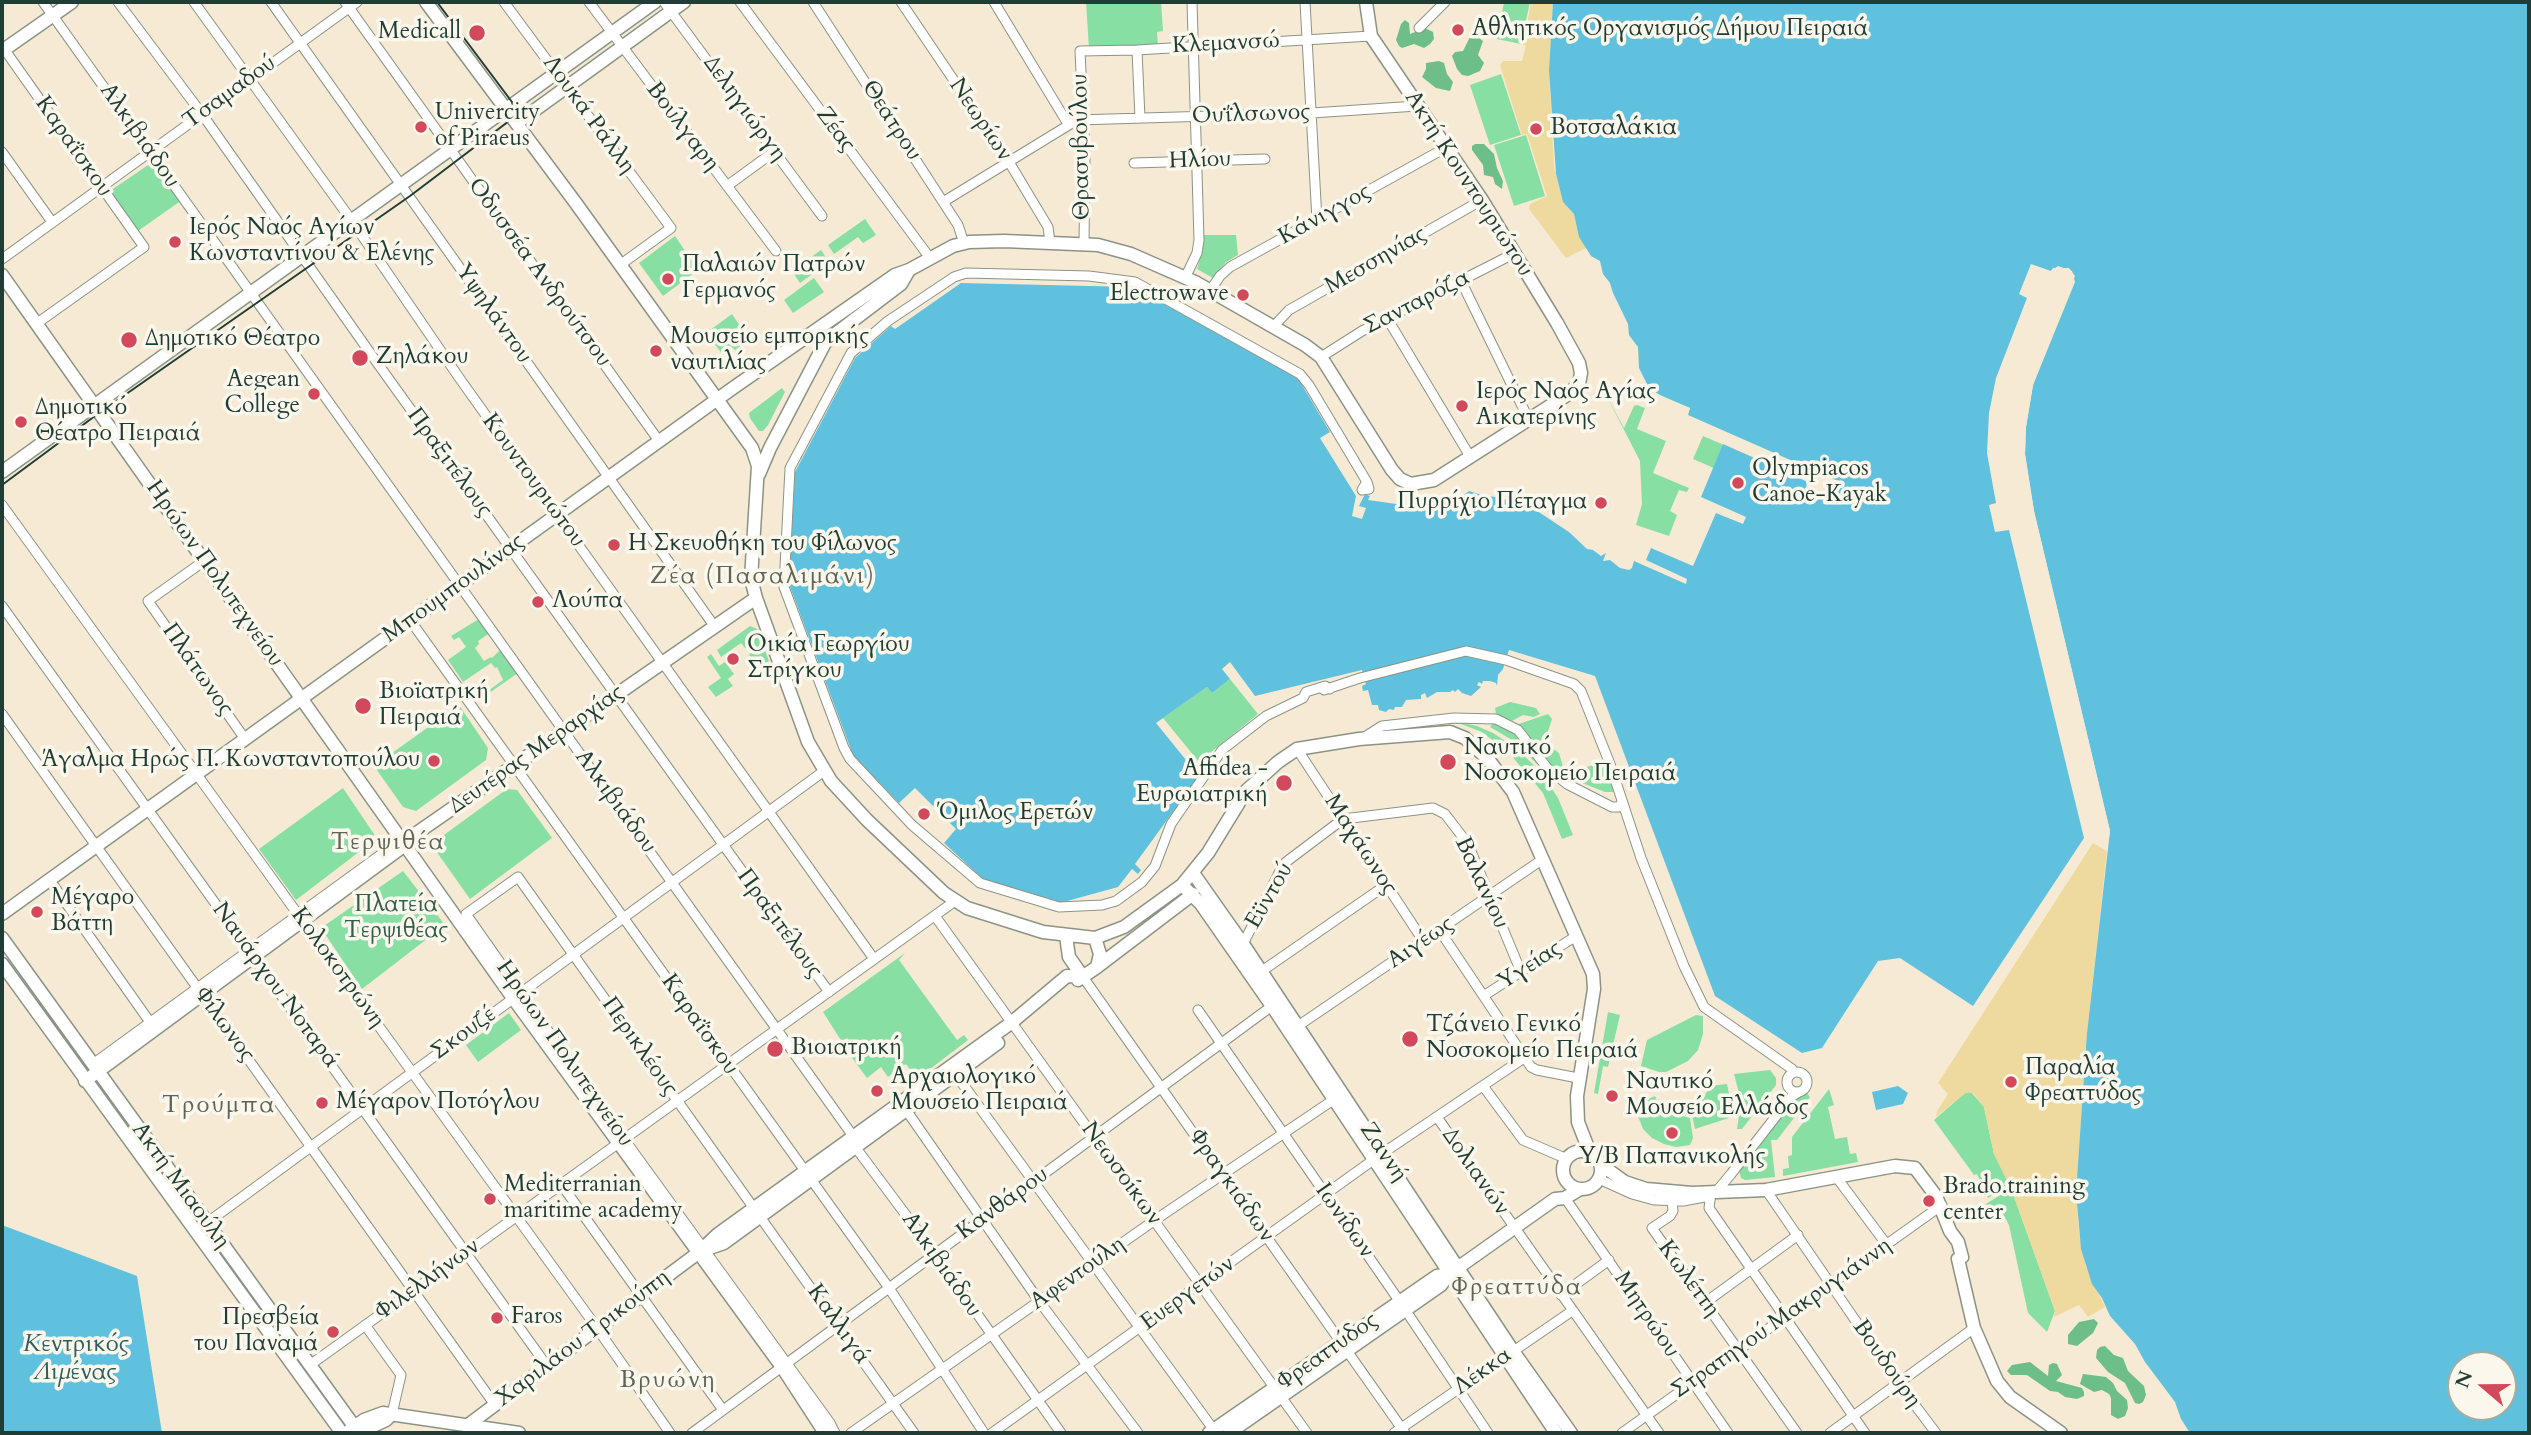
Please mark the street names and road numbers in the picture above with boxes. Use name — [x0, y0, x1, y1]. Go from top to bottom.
street label: Κλεμανσώ — [1171, 27, 1281, 61]
street label: Τσαμαδού — [178, 50, 282, 136]
street label: Λουκά Ράλλη — [536, 50, 640, 180]
street label: Δεληγιώργη — [696, 51, 792, 167]
street label: Νεωρίων — [942, 73, 1018, 167]
street label: Θρασυβούλου — [1067, 73, 1097, 221]
street label: Θεάτρου — [855, 76, 927, 166]
street label: Βούλγαρη — [640, 77, 724, 177]
street label: Αλκιβιάδου — [93, 78, 185, 194]
street label: Ακτή Κουντουριώτου — [1398, 86, 1538, 282]
street label: Καραΐσκου — [28, 91, 118, 203]
street label: Ουΐλσωνος — [1191, 99, 1311, 131]
street label: Ζέας — [809, 102, 861, 158]
street label: Ηλίου — [1168, 146, 1232, 176]
street label: Οδυσσέα Ανδρούτσου — [461, 173, 617, 373]
street label: Κάνιγγος — [1274, 178, 1376, 252]
street label: Μεσσηνίας — [1320, 221, 1432, 301]
street label: Υψηλάντου — [449, 259, 537, 369]
street label: Σανταρόζα — [1360, 265, 1474, 341]
street label: Πραξιτέλους — [400, 403, 498, 523]
street label: Κουντουριώτου — [475, 409, 591, 553]
street label: Ηρώων Πολυτεχνείου — [139, 475, 289, 673]
street label: Μπουμπουλίνας — [378, 528, 530, 650]
street label: Πλάτωνος — [155, 619, 239, 721]
street label: Δευτέρας Μεραρχίας — [444, 679, 630, 821]
street label: Αλκιβιάδου — [568, 745, 662, 859]
street label: Μαχάωνος — [1317, 790, 1403, 900]
street label: Βαλανίου — [1448, 833, 1514, 933]
street label: Εϋντού — [1240, 858, 1300, 934]
street label: Πραξιτέλους — [730, 864, 828, 984]
street label: Ναυάρχου Νοταρά — [205, 898, 345, 1074]
street label: Κολοκοτρώνη — [284, 902, 390, 1034]
street label: Αιγέως — [1382, 911, 1460, 975]
street label: Υγείας — [1493, 935, 1567, 997]
street label: Ηρώων Πολυτεχνείου — [489, 955, 639, 1153]
street label: Καραΐσκου — [654, 969, 744, 1081]
street label: Φίλωνος — [188, 982, 260, 1068]
street label: Περικλέους — [595, 992, 683, 1102]
street label: Σκουζέ — [426, 1001, 502, 1067]
street label: Νεωσοίκων — [1074, 1117, 1168, 1231]
street label: Ακτή Μιαούλη — [125, 1118, 235, 1254]
street label: Ζαννή — [1353, 1118, 1413, 1188]
street label: Δολιανών — [1435, 1123, 1515, 1221]
street label: Φραγκιάδων — [1182, 1124, 1280, 1248]
street label: Κανθάρου — [952, 1161, 1054, 1247]
street label: Ιωνίδων — [1308, 1178, 1380, 1264]
street label: Αλκιβιάδου — [895, 1207, 987, 1323]
street label: Αφεντούλη — [1025, 1231, 1131, 1317]
street label: Φιλελλήνων — [371, 1233, 485, 1327]
street label: Στρατηγού Μακρυγιάννη — [1667, 1233, 1897, 1405]
street label: Κωλέττη — [1651, 1236, 1725, 1322]
street label: Ευεργετών — [1136, 1251, 1240, 1337]
street label: Χαριλάου Τρικούπη — [491, 1265, 675, 1413]
street label: Μητρώου — [1607, 1267, 1685, 1363]
street label: Καλλιγά — [800, 1280, 876, 1370]
street label: Φρεαττύδος — [1272, 1307, 1384, 1397]
street label: Βουδούρη — [1846, 1315, 1926, 1413]
street label: Λέκκα — [1449, 1342, 1517, 1402]

